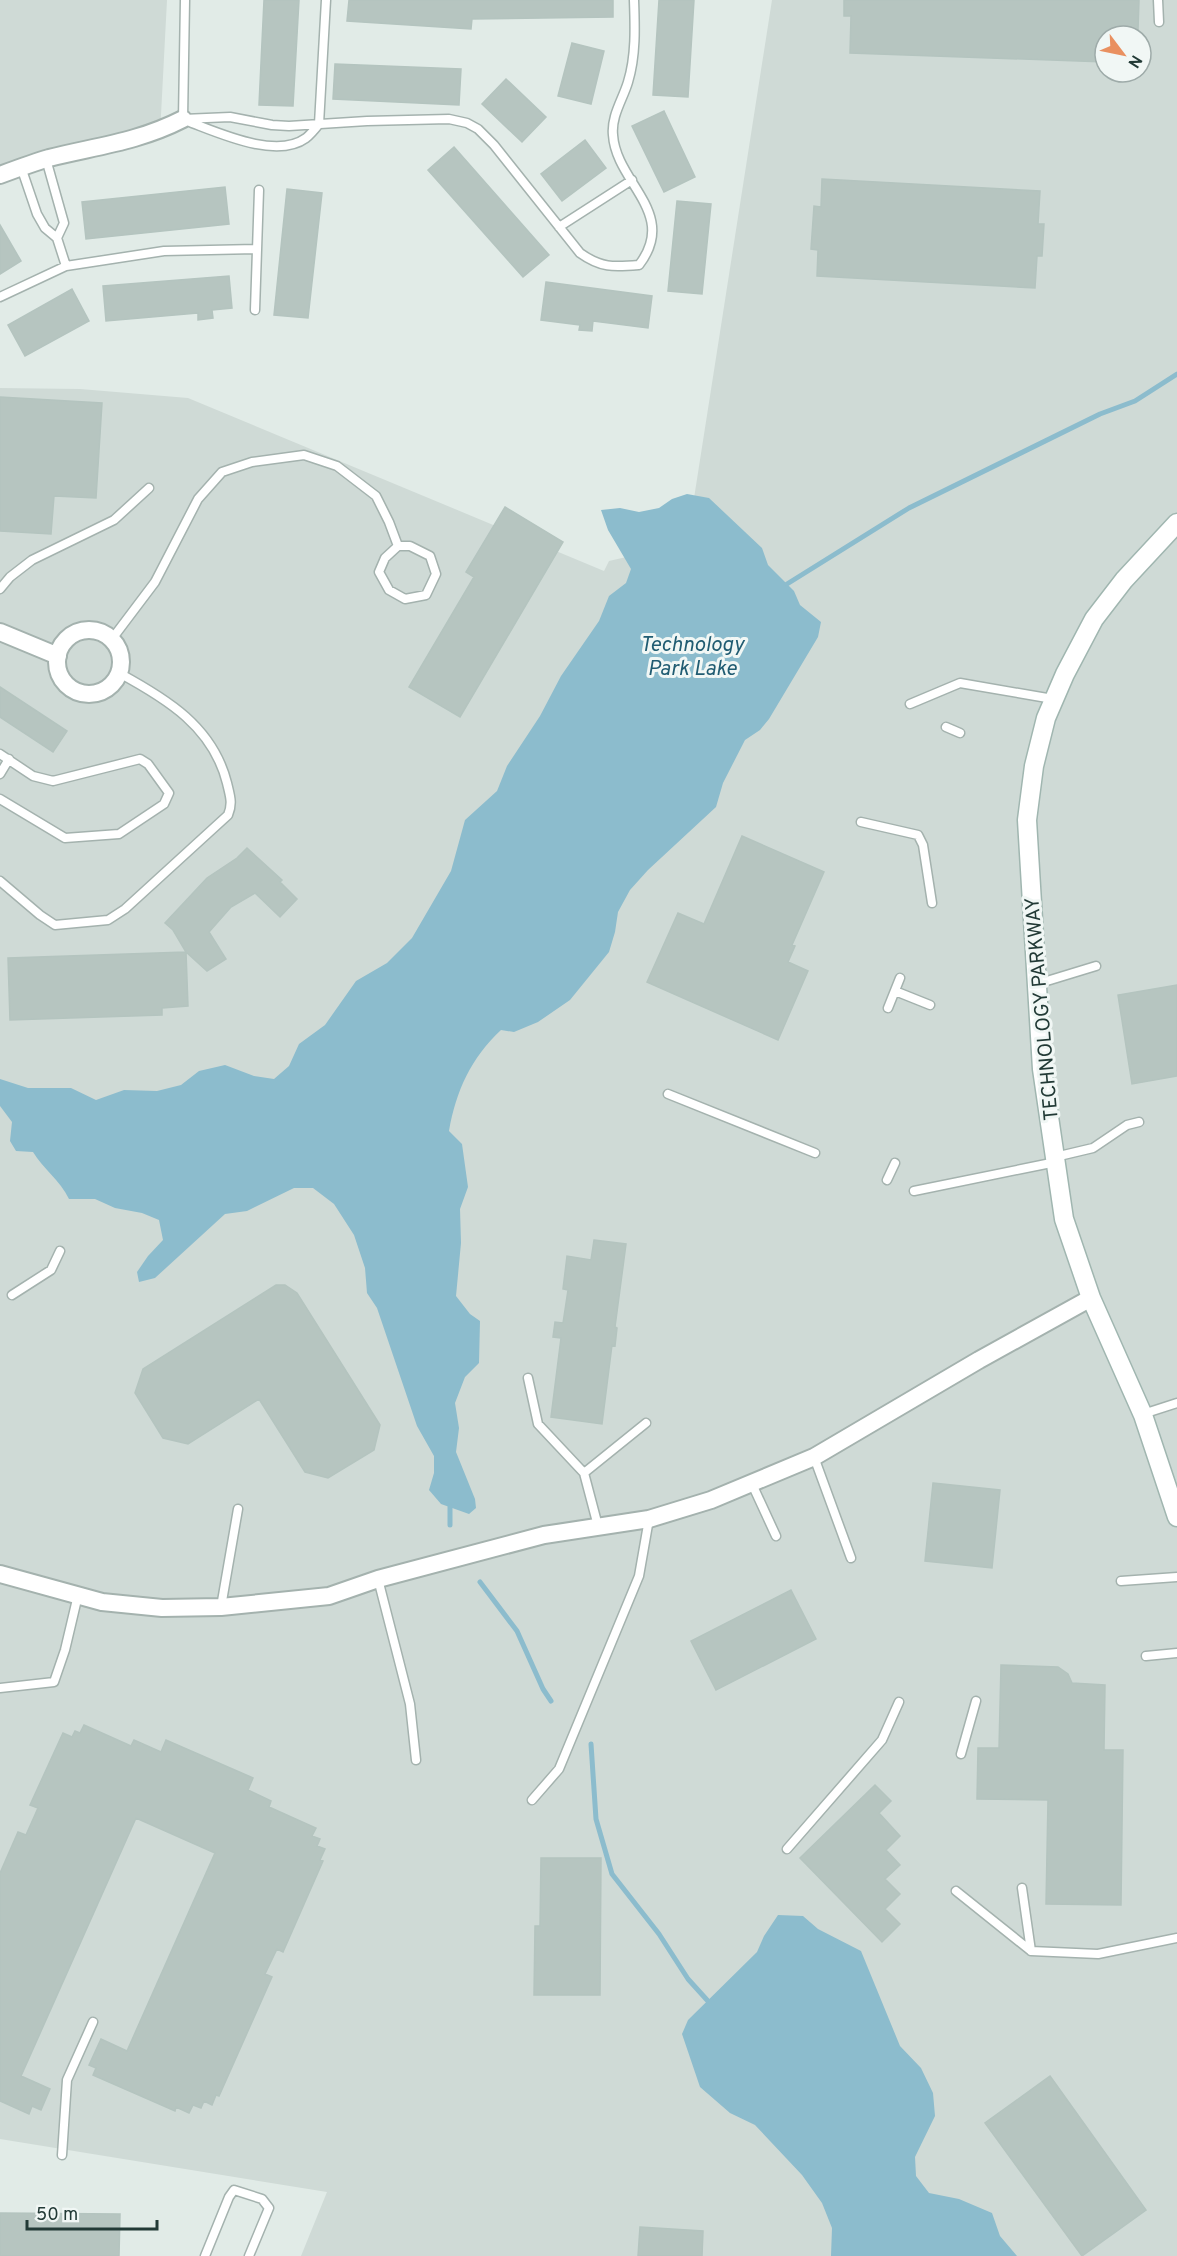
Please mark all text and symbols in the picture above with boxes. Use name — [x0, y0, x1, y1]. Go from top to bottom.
north arrow — [1093, 24, 1153, 84]
text: N — [1122, 51, 1146, 71]
water label: Technology Park Lake — [640, 632, 745, 683]
street label: TECHNOLOGY PARKWAY — [1020, 896, 1066, 1122]
scale bar — [27, 2193, 158, 2231]
text: 50 m — [36, 2204, 78, 2227]

